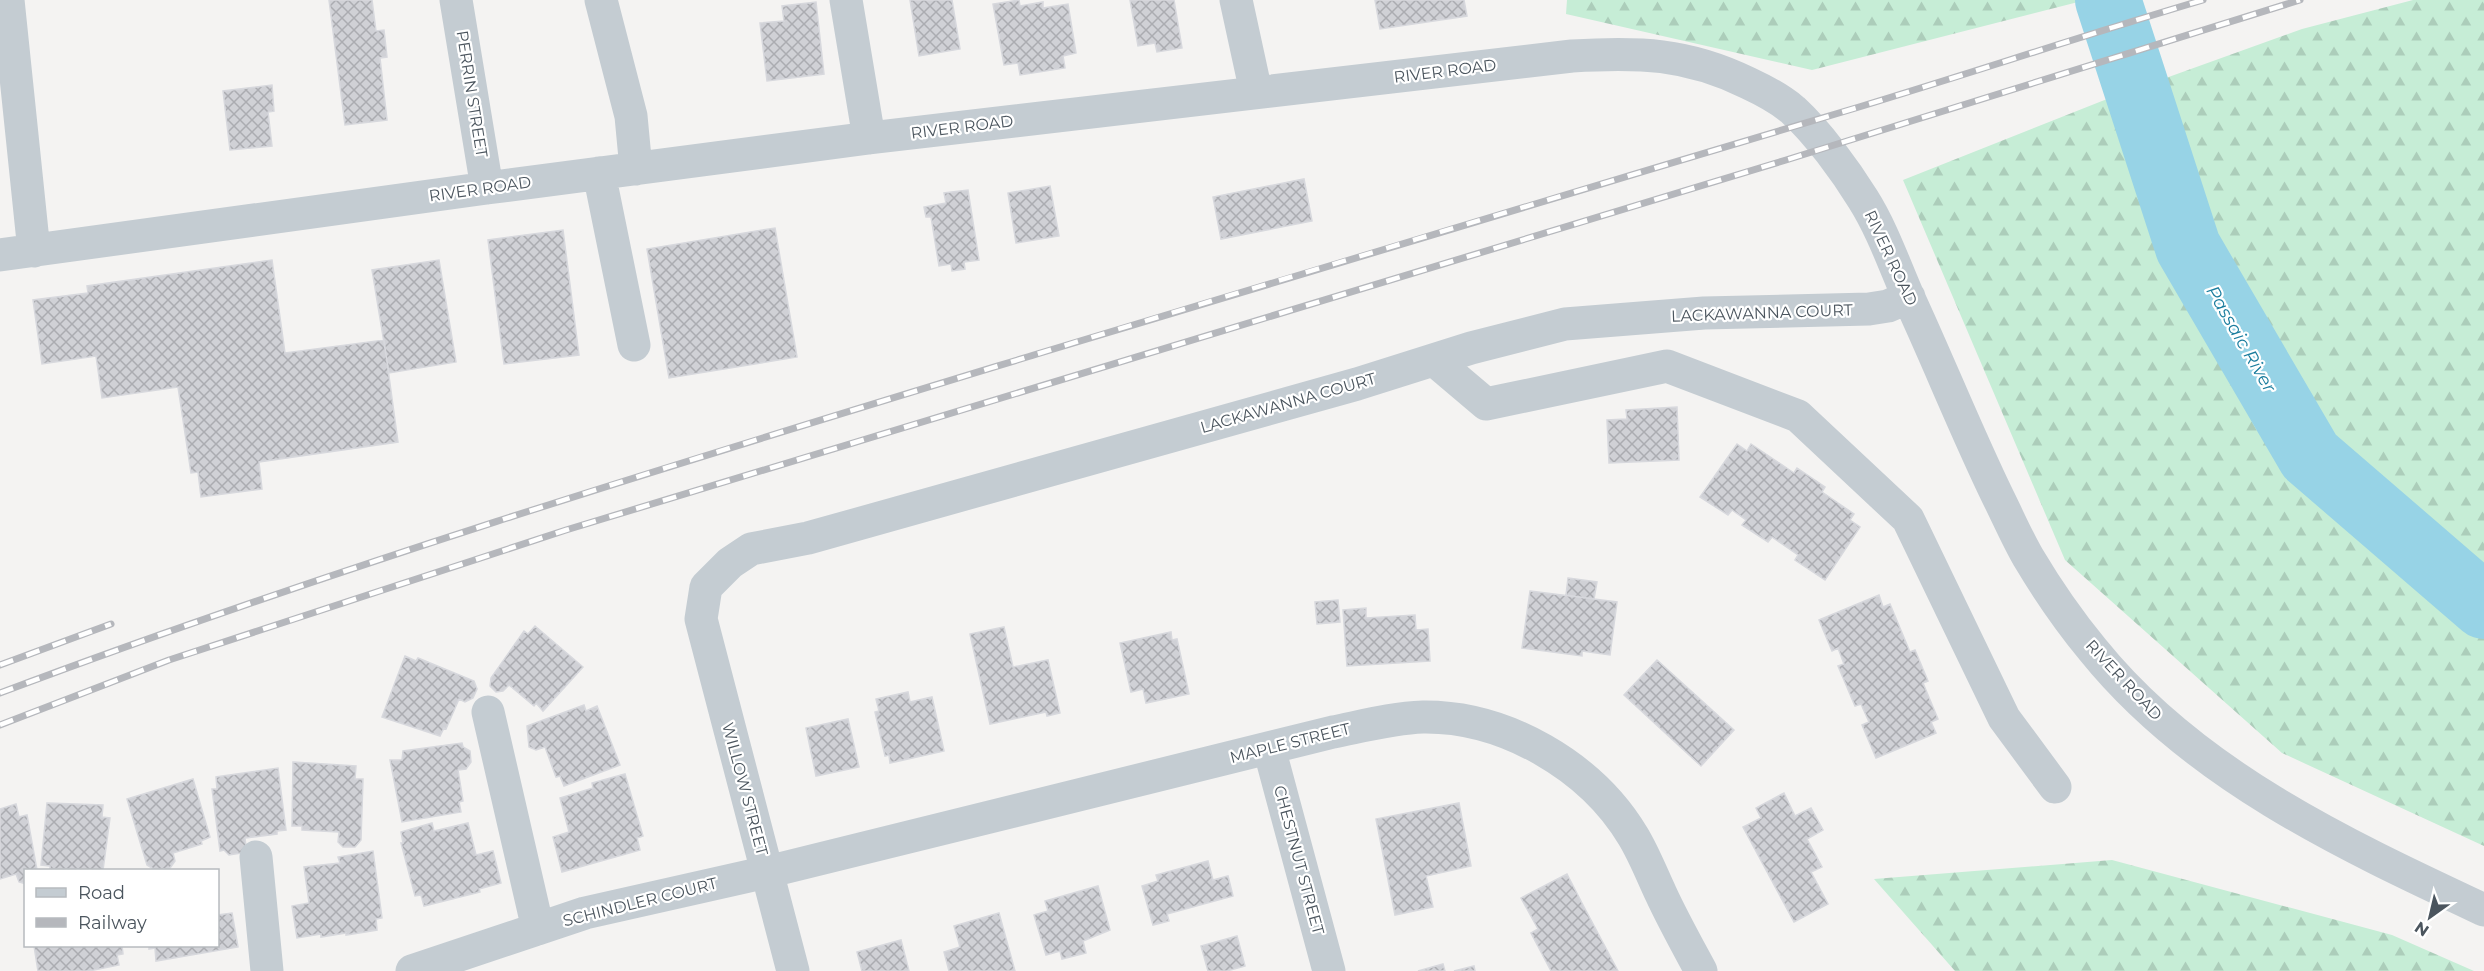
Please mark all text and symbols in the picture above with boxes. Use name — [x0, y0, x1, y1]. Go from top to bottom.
street label: PERRIN STREET — [453, 29, 492, 160]
street label: RIVER ROAD — [1393, 55, 1497, 87]
street label: RIVER ROAD — [910, 111, 1014, 143]
street label: RIVER ROAD — [428, 172, 532, 206]
street label: RIVER ROAD — [1861, 207, 1921, 309]
water label: Passaic River — [2202, 282, 2281, 397]
street label: LACKAWANNA COURT — [1671, 300, 1854, 326]
street label: LACKAWANNA COURT — [1198, 369, 1379, 437]
street label: RIVER ROAD — [2082, 636, 2166, 724]
street label: MAPLE STREET — [1228, 719, 1353, 767]
street label: WILLOW STREET — [718, 720, 772, 858]
street label: CHESTNUT STREET — [1270, 783, 1328, 938]
legend — [24, 869, 219, 947]
street label: SCHINDLER COURT — [561, 873, 720, 930]
text: Road — [78, 882, 125, 904]
north arrow — [2400, 887, 2460, 947]
text: Railway — [78, 912, 147, 934]
text: N — [2411, 918, 2433, 941]

